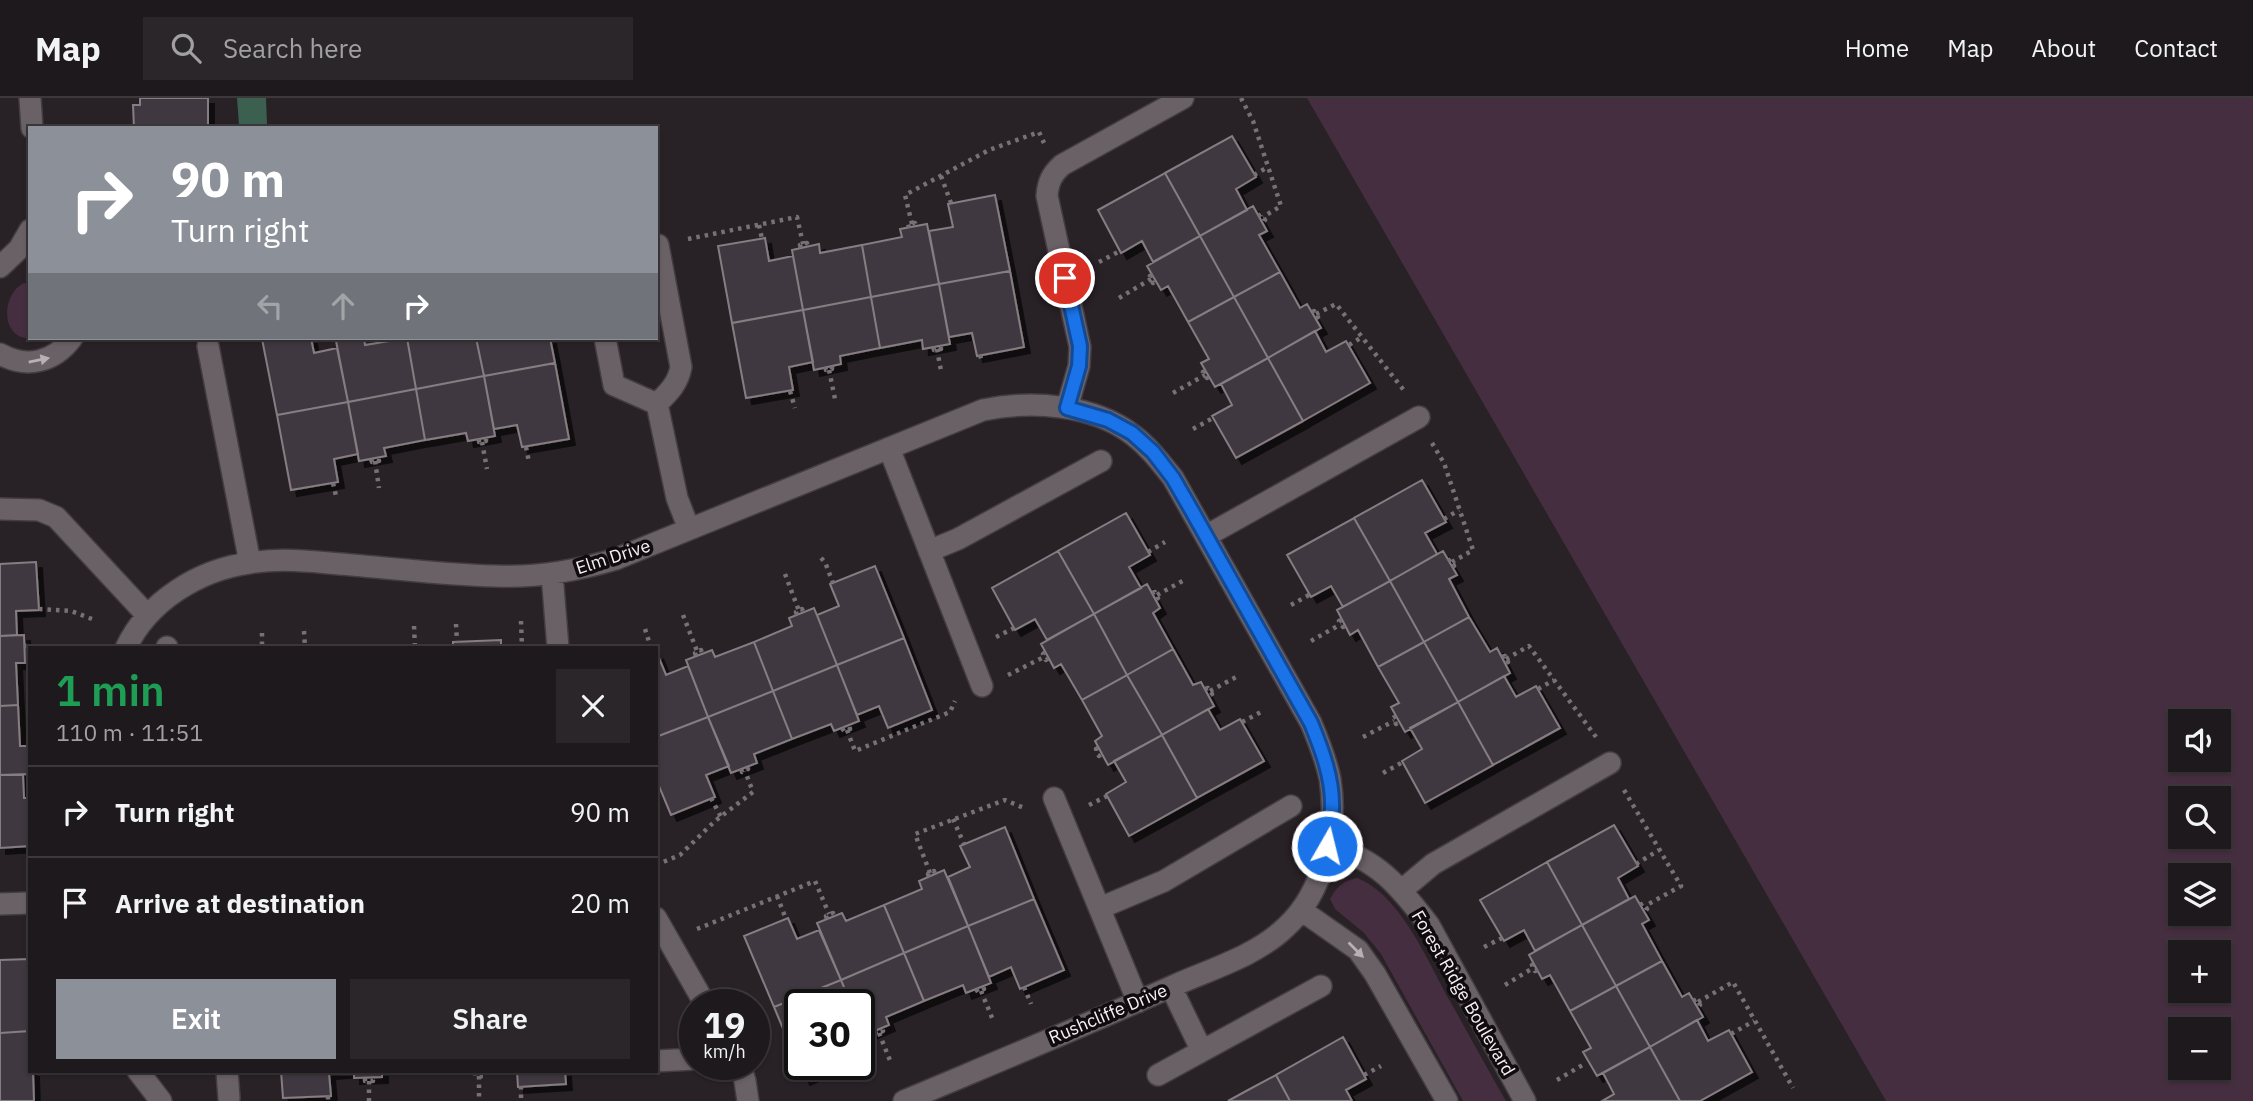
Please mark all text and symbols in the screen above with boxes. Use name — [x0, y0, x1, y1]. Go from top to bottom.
search box — [143, 17, 633, 80]
text: Map — [35, 27, 101, 70]
icon: search — [167, 29, 205, 67]
text: Search here — [223, 31, 362, 65]
text: Home — [1845, 32, 1909, 64]
text: Map — [1947, 32, 1993, 64]
text: About — [2031, 32, 2096, 64]
text: Contact — [2134, 32, 2218, 64]
text: 90 m — [171, 147, 285, 210]
icon: right — [56, 154, 147, 245]
text: Turn right — [171, 209, 309, 251]
pin — [1035, 248, 1095, 308]
icon: arrive — [1046, 259, 1084, 297]
icon: left — [251, 287, 289, 325]
icon: ahead — [324, 287, 362, 325]
icon: right — [397, 287, 435, 325]
one-way arrow — [29, 354, 51, 365]
street label: Elm Drive — [573, 534, 653, 579]
text: 1 min — [56, 663, 165, 718]
button: close — [556, 669, 630, 743]
map controls — [2168, 709, 2231, 1080]
button: sound — [2168, 709, 2231, 772]
text: 110 m · 11:51 — [56, 717, 203, 747]
button: search — [2168, 786, 2231, 849]
icon: right — [56, 793, 94, 831]
text: Turn right — [115, 795, 234, 829]
text: 90 m — [570, 795, 630, 829]
position arrow — [1290, 809, 1364, 883]
button: layers — [2168, 863, 2231, 926]
icon: arrive — [56, 884, 94, 922]
text: Arrive at destination — [115, 886, 365, 920]
text: 20 m — [570, 886, 630, 920]
street label: Forest Ridge Boulevard — [1407, 906, 1520, 1080]
button: + — [2168, 940, 2231, 1003]
one-way arrow — [1347, 941, 1364, 958]
street label: Rushcliffe Drive — [1045, 978, 1171, 1049]
button: Exit — [56, 979, 336, 1059]
button: Share — [350, 979, 630, 1059]
speed limit sign: 30 — [784, 989, 875, 1080]
text: 19 — [703, 1002, 746, 1048]
button: − — [2168, 1017, 2231, 1080]
text: km/h — [703, 1040, 746, 1063]

